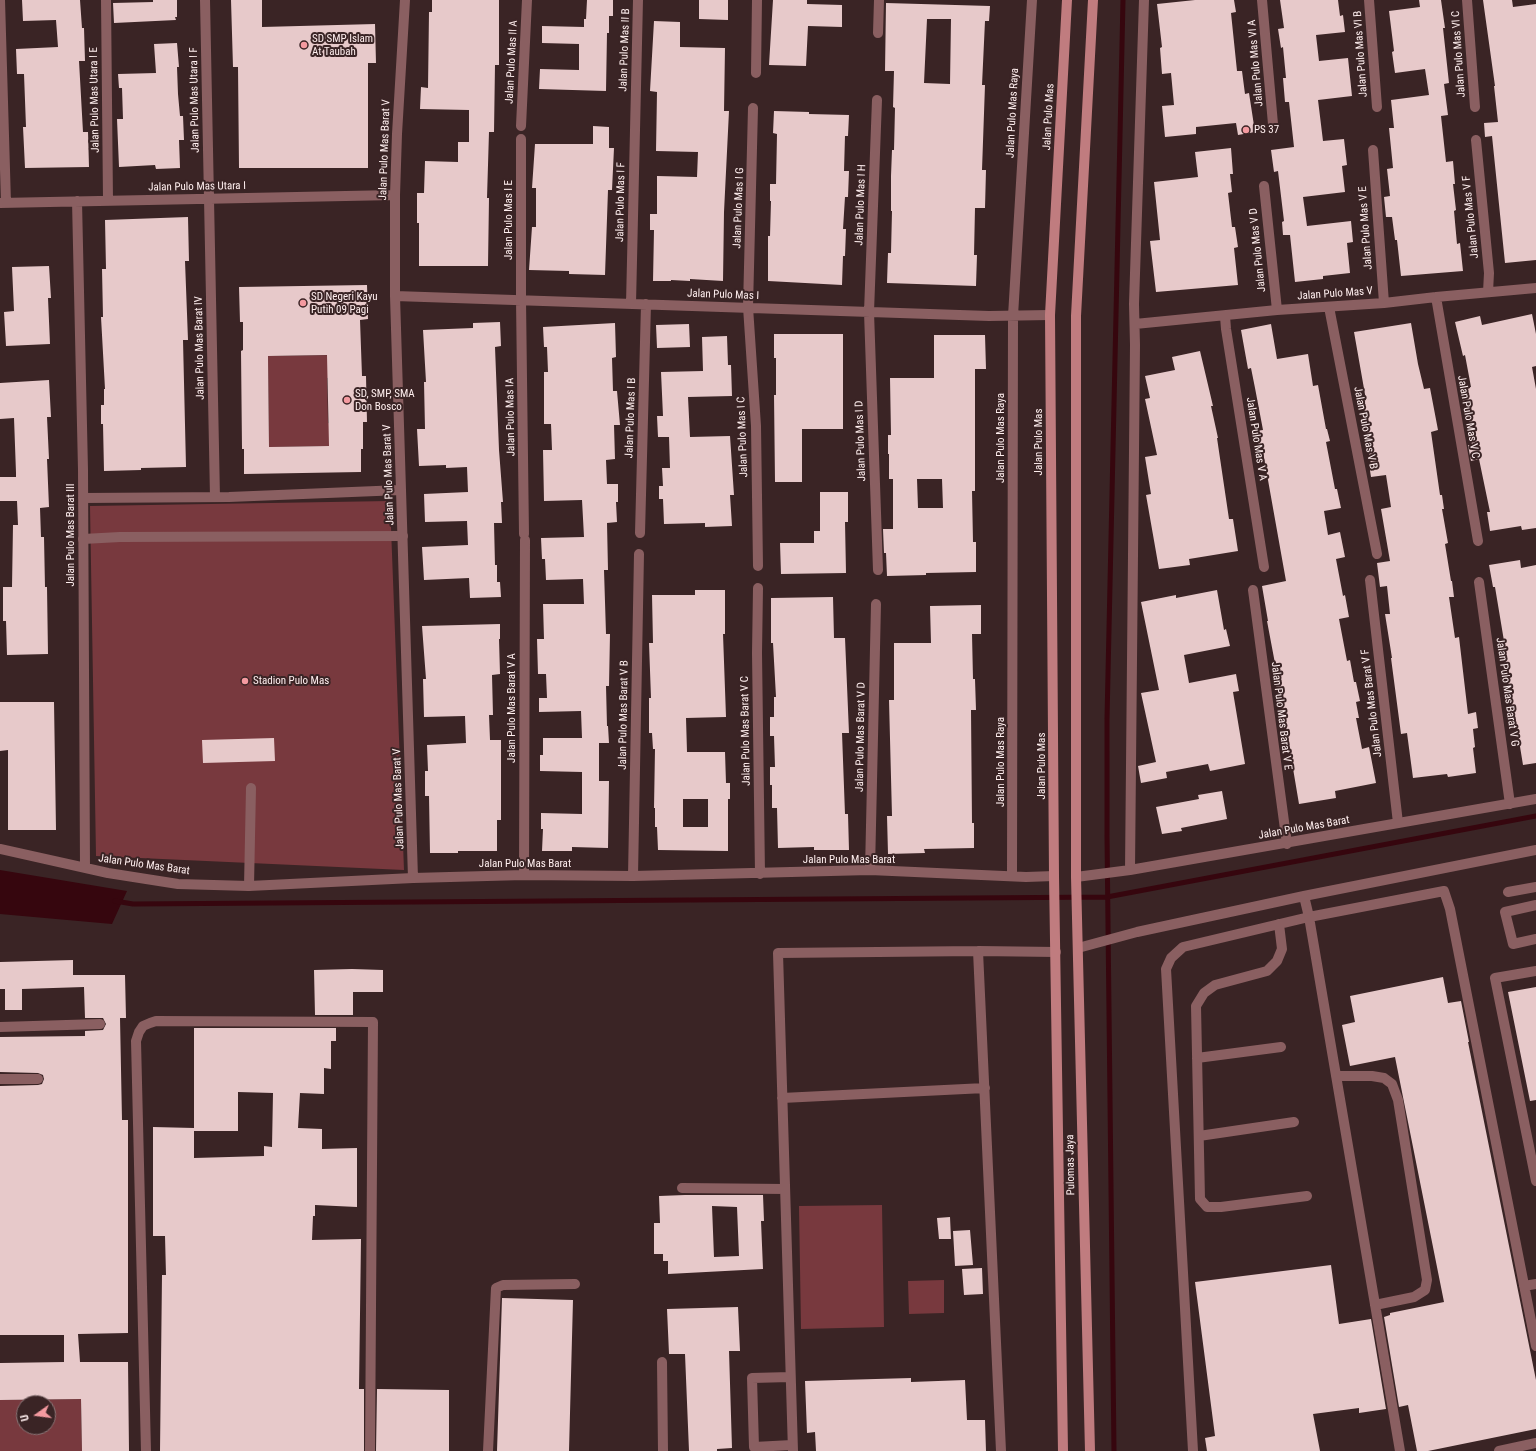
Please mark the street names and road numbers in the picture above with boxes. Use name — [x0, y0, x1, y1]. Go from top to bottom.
street label: Jalan Pulo Mas II B — [617, 8, 633, 92]
street label: Jalan Pulo Mas VI B — [1351, 10, 1371, 98]
street label: Jalan Pulo Mas VI C — [1449, 10, 1469, 98]
street label: Jalan Pulo Mas VI A — [1246, 19, 1266, 107]
street label: Jalan Pulo Mas II A — [503, 20, 521, 104]
street label: Jalan Pulo Mas Utara I E — [87, 47, 103, 153]
street label: Jalan Pulo Mas Utara I F — [187, 47, 203, 153]
street label: Jalan Pulo Mas Raya — [1004, 68, 1022, 158]
street label: Jalan Pulo Mas — [1041, 83, 1057, 151]
street label: Jalan Pulo Mas Barat V — [377, 99, 393, 201]
street label: Jalan Pulo Mas I F — [614, 162, 628, 242]
street label: Jalan Pulo Mas I H — [853, 164, 869, 246]
street label: Jalan Pulo Mas I G — [731, 167, 747, 249]
street label: Jalan Pulo Mas V F — [1460, 175, 1482, 259]
street label: Jalan Pulo Mas Utara I — [148, 180, 246, 194]
street label: Jalan Pulo Mas I E — [502, 180, 516, 260]
street label: Jalan Pulo Mas V E — [1357, 186, 1375, 270]
street label: Jalan Pulo Mas V D — [1247, 207, 1269, 293]
street label: Jalan Pulo Mas V — [1297, 285, 1373, 303]
street label: Jalan Pulo Mas I — [687, 287, 759, 303]
street label: Jalan Pulo Mas Barat IV — [192, 296, 208, 400]
street label: Jalan Pulo Mas V C — [1454, 374, 1482, 460]
street label: Jalan Pulo Mas I B — [623, 377, 639, 459]
street label: Jalan Pulo Mas IA — [504, 378, 518, 456]
street label: Jalan Pulo Mas V B — [1351, 385, 1379, 471]
street label: Jalan Pulo Mas Raya — [994, 393, 1008, 483]
street label: Jalan Pulo Mas I C — [735, 396, 751, 478]
street label: Jalan Pulo Mas V A — [1243, 396, 1269, 482]
street label: Jalan Pulo Mas I D — [853, 400, 869, 482]
street label: Jalan Pulo Mas — [1032, 409, 1046, 475]
street label: Jalan Pulo Mas Barat V — [381, 424, 397, 526]
street label: Jalan Pulo Mas Barat III — [64, 483, 78, 587]
street label: Jalan Pulo Mas Barat V G — [1493, 637, 1521, 747]
street label: Jalan Pulo Mas Barat V F — [1359, 648, 1385, 758]
street label: Jalan Pulo Mas Barat V A — [505, 653, 519, 763]
street label: Jalan Pulo Mas Barat V B — [616, 660, 632, 770]
street label: Jalan Pulo Mas Barat V E — [1268, 661, 1294, 771]
street label: Jalan Pulo Mas Barat V C — [738, 676, 754, 786]
street label: Jalan Pulo Mas Barat V D — [853, 682, 869, 792]
street label: Jalan Pulo Mas Raya — [994, 717, 1008, 807]
street label: Jalan Pulo Mas — [1035, 733, 1049, 799]
street label: Jalan Pulo Mas Barat V — [391, 748, 407, 850]
street label: Jalan Pulo Mas Barat — [1257, 813, 1351, 843]
street label: Jalan Pulo Mas Barat — [97, 852, 191, 878]
street label: Jalan Pulo Mas Barat — [803, 853, 895, 867]
street label: Jalan Pulo Mas Barat — [479, 857, 571, 871]
street label: Pulomas Jaya — [1064, 1134, 1078, 1196]

